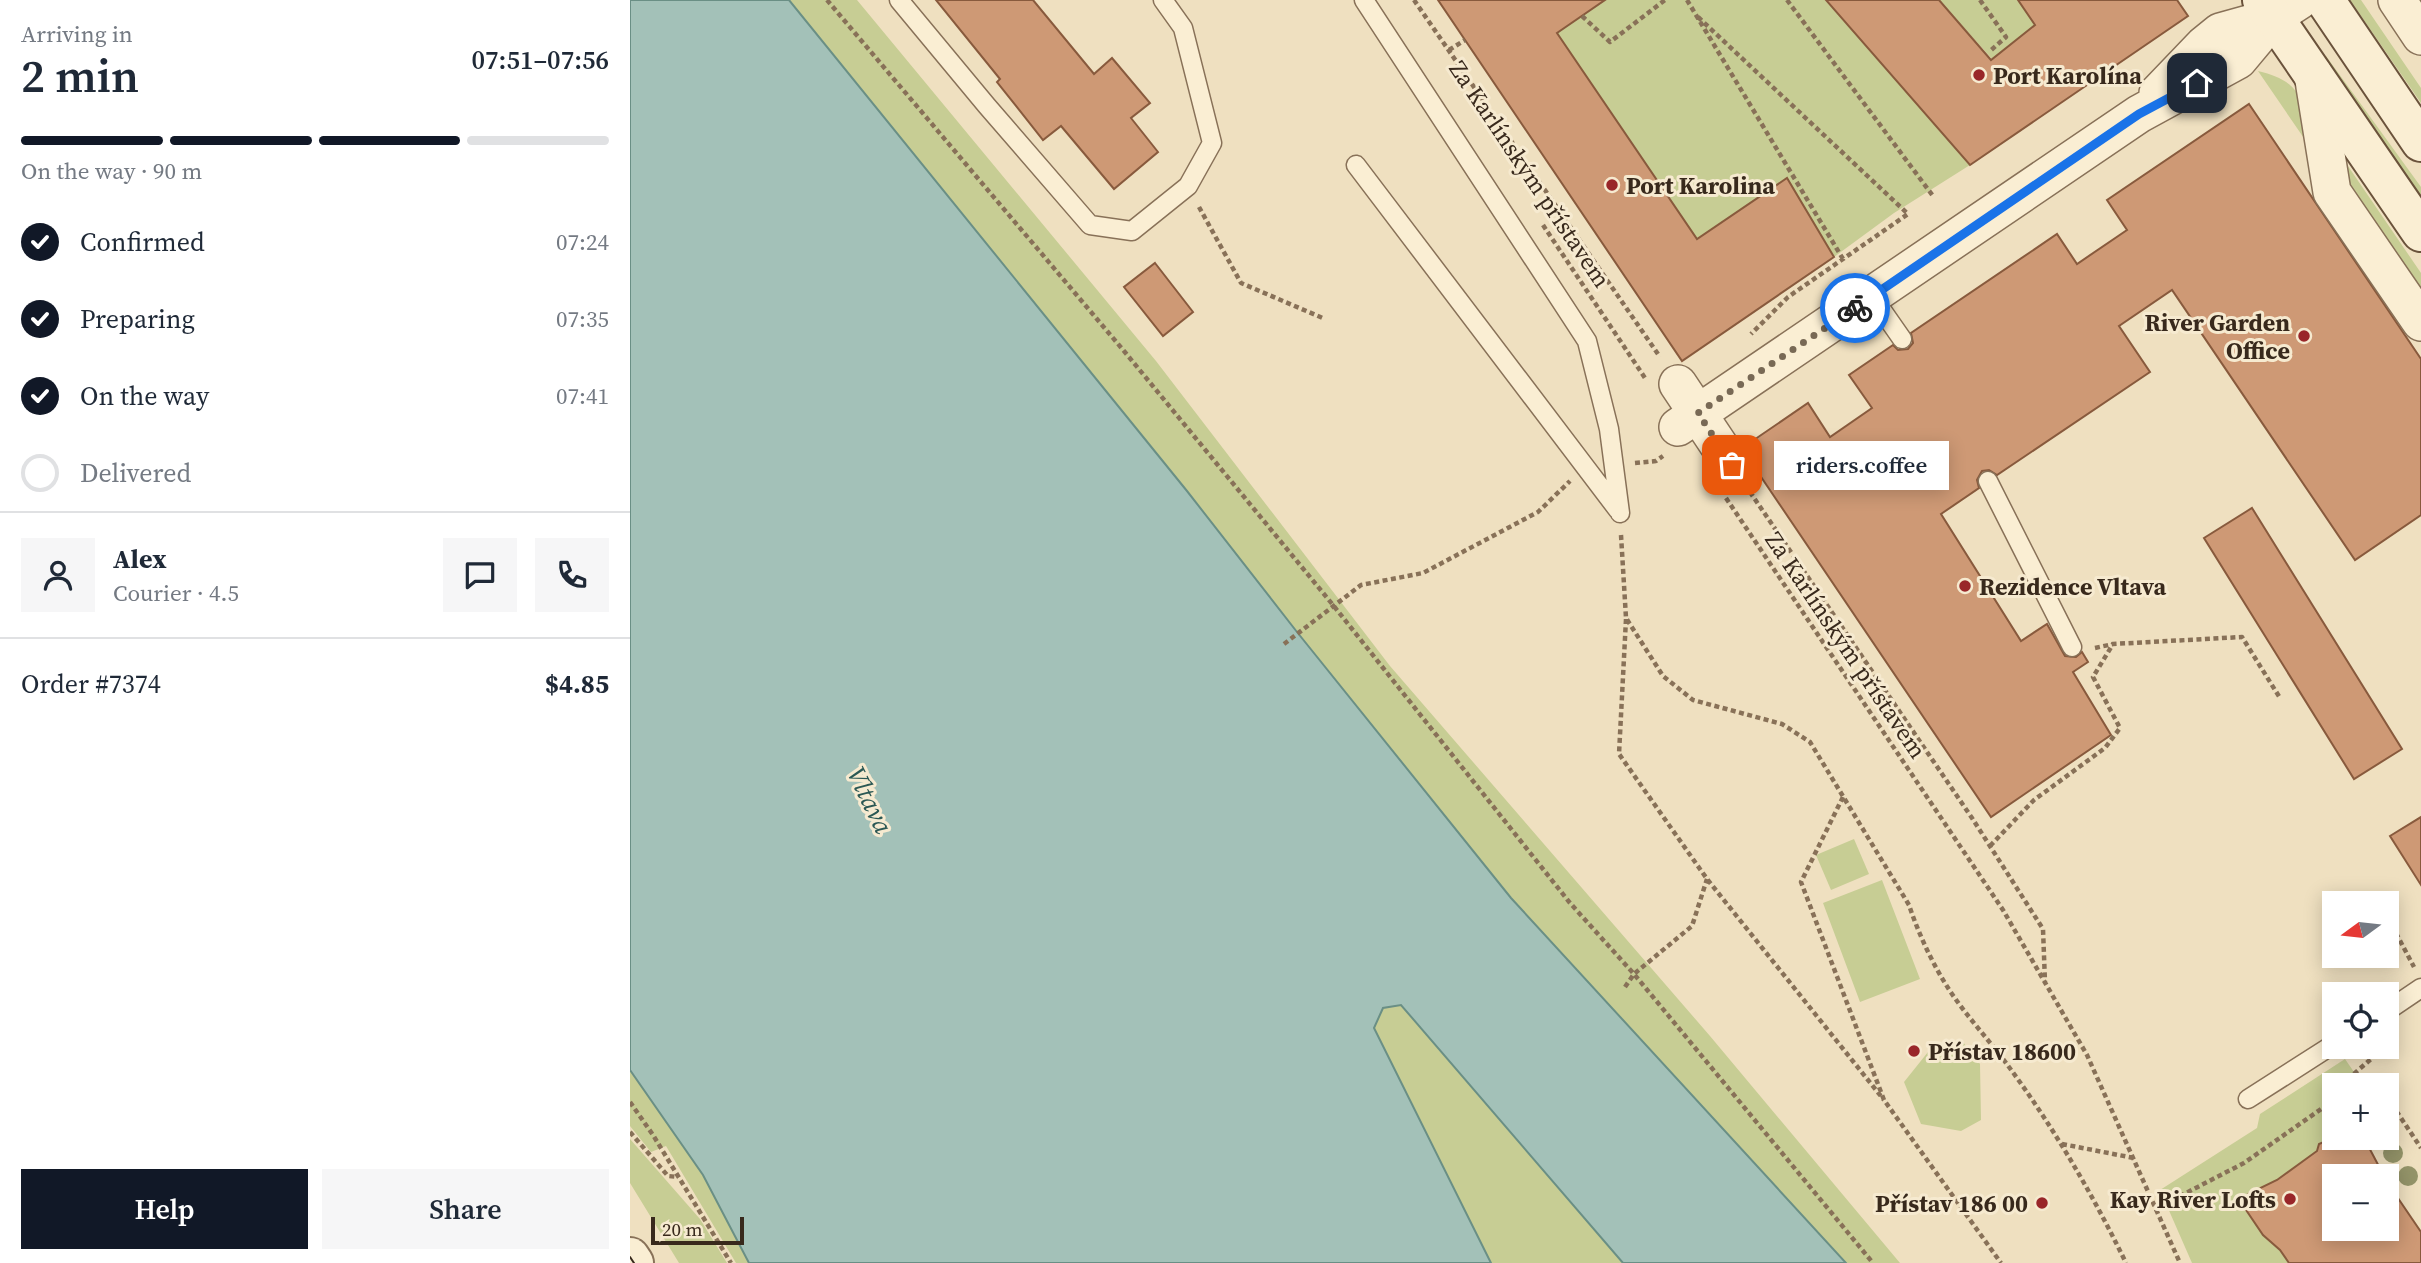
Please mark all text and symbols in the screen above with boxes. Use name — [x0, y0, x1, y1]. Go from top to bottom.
text: Arriving in — [21, 18, 133, 50]
text: 07:51–07:56 — [472, 42, 609, 78]
text: 2 min — [21, 44, 139, 107]
pin — [2167, 53, 2227, 113]
street label: Za Karlínským přístavem — [1442, 54, 1618, 294]
place label: Port Karolína — [1993, 59, 2142, 92]
icon: home — [2178, 64, 2216, 102]
marker: Port Karolína — [1971, 67, 1987, 83]
text: On the way · 90 m — [21, 155, 202, 187]
place label: Port Karolina — [1626, 169, 1775, 202]
marker: Port Karolina — [1604, 177, 1620, 193]
icon: check — [21, 223, 59, 261]
text: Confirmed — [80, 224, 205, 260]
text: 07:24 — [556, 226, 609, 258]
courier — [1820, 273, 1890, 343]
icon: bike — [1836, 289, 1874, 327]
icon: check — [21, 300, 59, 338]
text: Preparing — [80, 301, 195, 337]
text: 07:35 — [556, 303, 609, 335]
place label: River Garden Office — [2144, 306, 2290, 367]
marker: River Garden Office — [2296, 328, 2312, 344]
icon: check — [21, 377, 59, 415]
text: On the way — [80, 378, 209, 414]
text: 07:41 — [556, 380, 609, 412]
pin — [1702, 435, 1762, 495]
callout: riders.coffee — [1774, 440, 1949, 490]
icon: bag — [1713, 446, 1751, 484]
text: riders.coffee — [1796, 449, 1927, 481]
text: Delivered — [80, 455, 191, 491]
street label: Za Karlínským přístavem — [1758, 525, 1934, 765]
button: person — [21, 538, 95, 612]
button: chat — [443, 538, 517, 612]
button: phone — [535, 538, 609, 612]
text: Alex — [113, 541, 167, 577]
place label: Rezidence Vltava — [1979, 570, 2166, 603]
text: Courier · 4.5 — [113, 577, 239, 609]
marker: Rezidence Vltava — [1957, 578, 1973, 594]
text: Order #7374 — [21, 666, 161, 702]
text: $4.85 — [545, 666, 609, 702]
water label: Vltava — [838, 760, 902, 840]
north arrow — [2322, 891, 2399, 968]
map controls — [2322, 891, 2399, 1241]
button: locate — [2322, 982, 2399, 1059]
place label: Přístav 18600 — [1928, 1035, 2076, 1068]
marker: Přístav 18600 — [1906, 1043, 1922, 1059]
button: + — [2322, 1073, 2399, 1150]
button: − — [2322, 1164, 2399, 1241]
button: Help — [21, 1169, 308, 1249]
button: Share — [322, 1169, 609, 1249]
place label: Kay River Lofts — [2110, 1183, 2276, 1216]
place label: Přístav 186 00 — [1875, 1187, 2028, 1220]
marker: Kay River Lofts — [2282, 1191, 2298, 1207]
marker: Přístav 186 00 — [2034, 1195, 2050, 1211]
scale bar — [651, 1214, 744, 1246]
text: 20 m — [662, 1216, 703, 1242]

